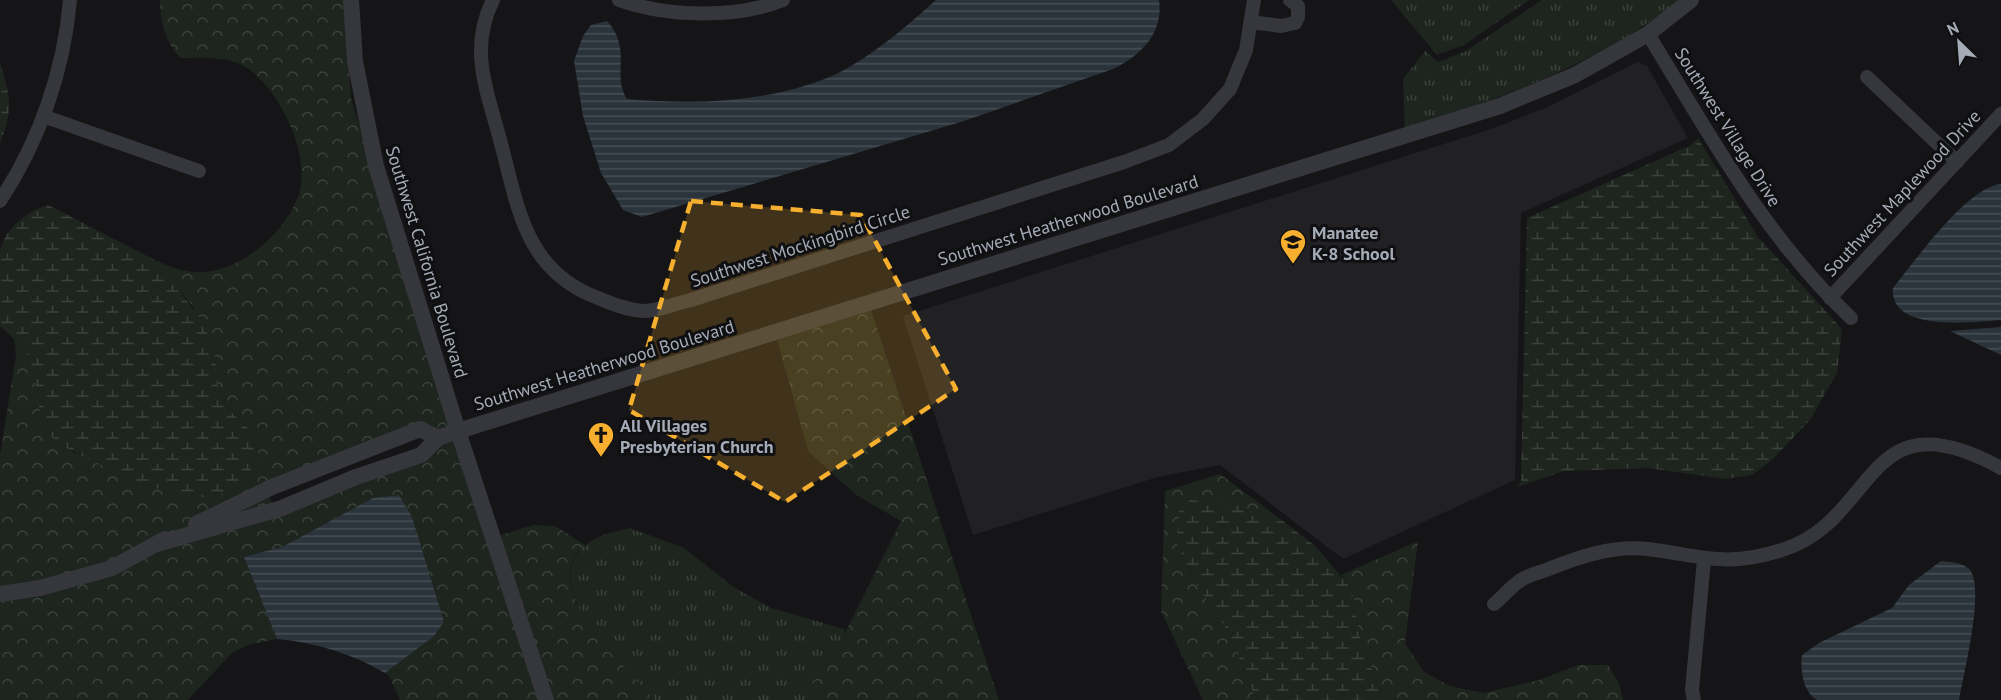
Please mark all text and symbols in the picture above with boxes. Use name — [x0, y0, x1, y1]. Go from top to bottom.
north arrow — [1929, 12, 1989, 72]
text: N — [1944, 17, 1962, 40]
street label: Southwest Village Drive — [1670, 43, 1786, 211]
street label: Southwest Maplewood Drive — [1819, 105, 1985, 281]
street label: Southwest California Boulevard — [381, 143, 473, 381]
street label: Southwest Heatherwood Boulevard — [935, 169, 1201, 271]
street label: Southwest Mockingbird Circle — [687, 200, 913, 292]
place label: Manatee K-8 School — [1312, 221, 1395, 265]
school or university icon: Manatee K-8 School — [1278, 227, 1308, 265]
street label: Southwest Heatherwood Boulevard — [471, 314, 737, 416]
place label: All Villages Presbyterian Church — [620, 414, 774, 458]
church icon: All Villages Presbyterian Church — [586, 420, 616, 458]

